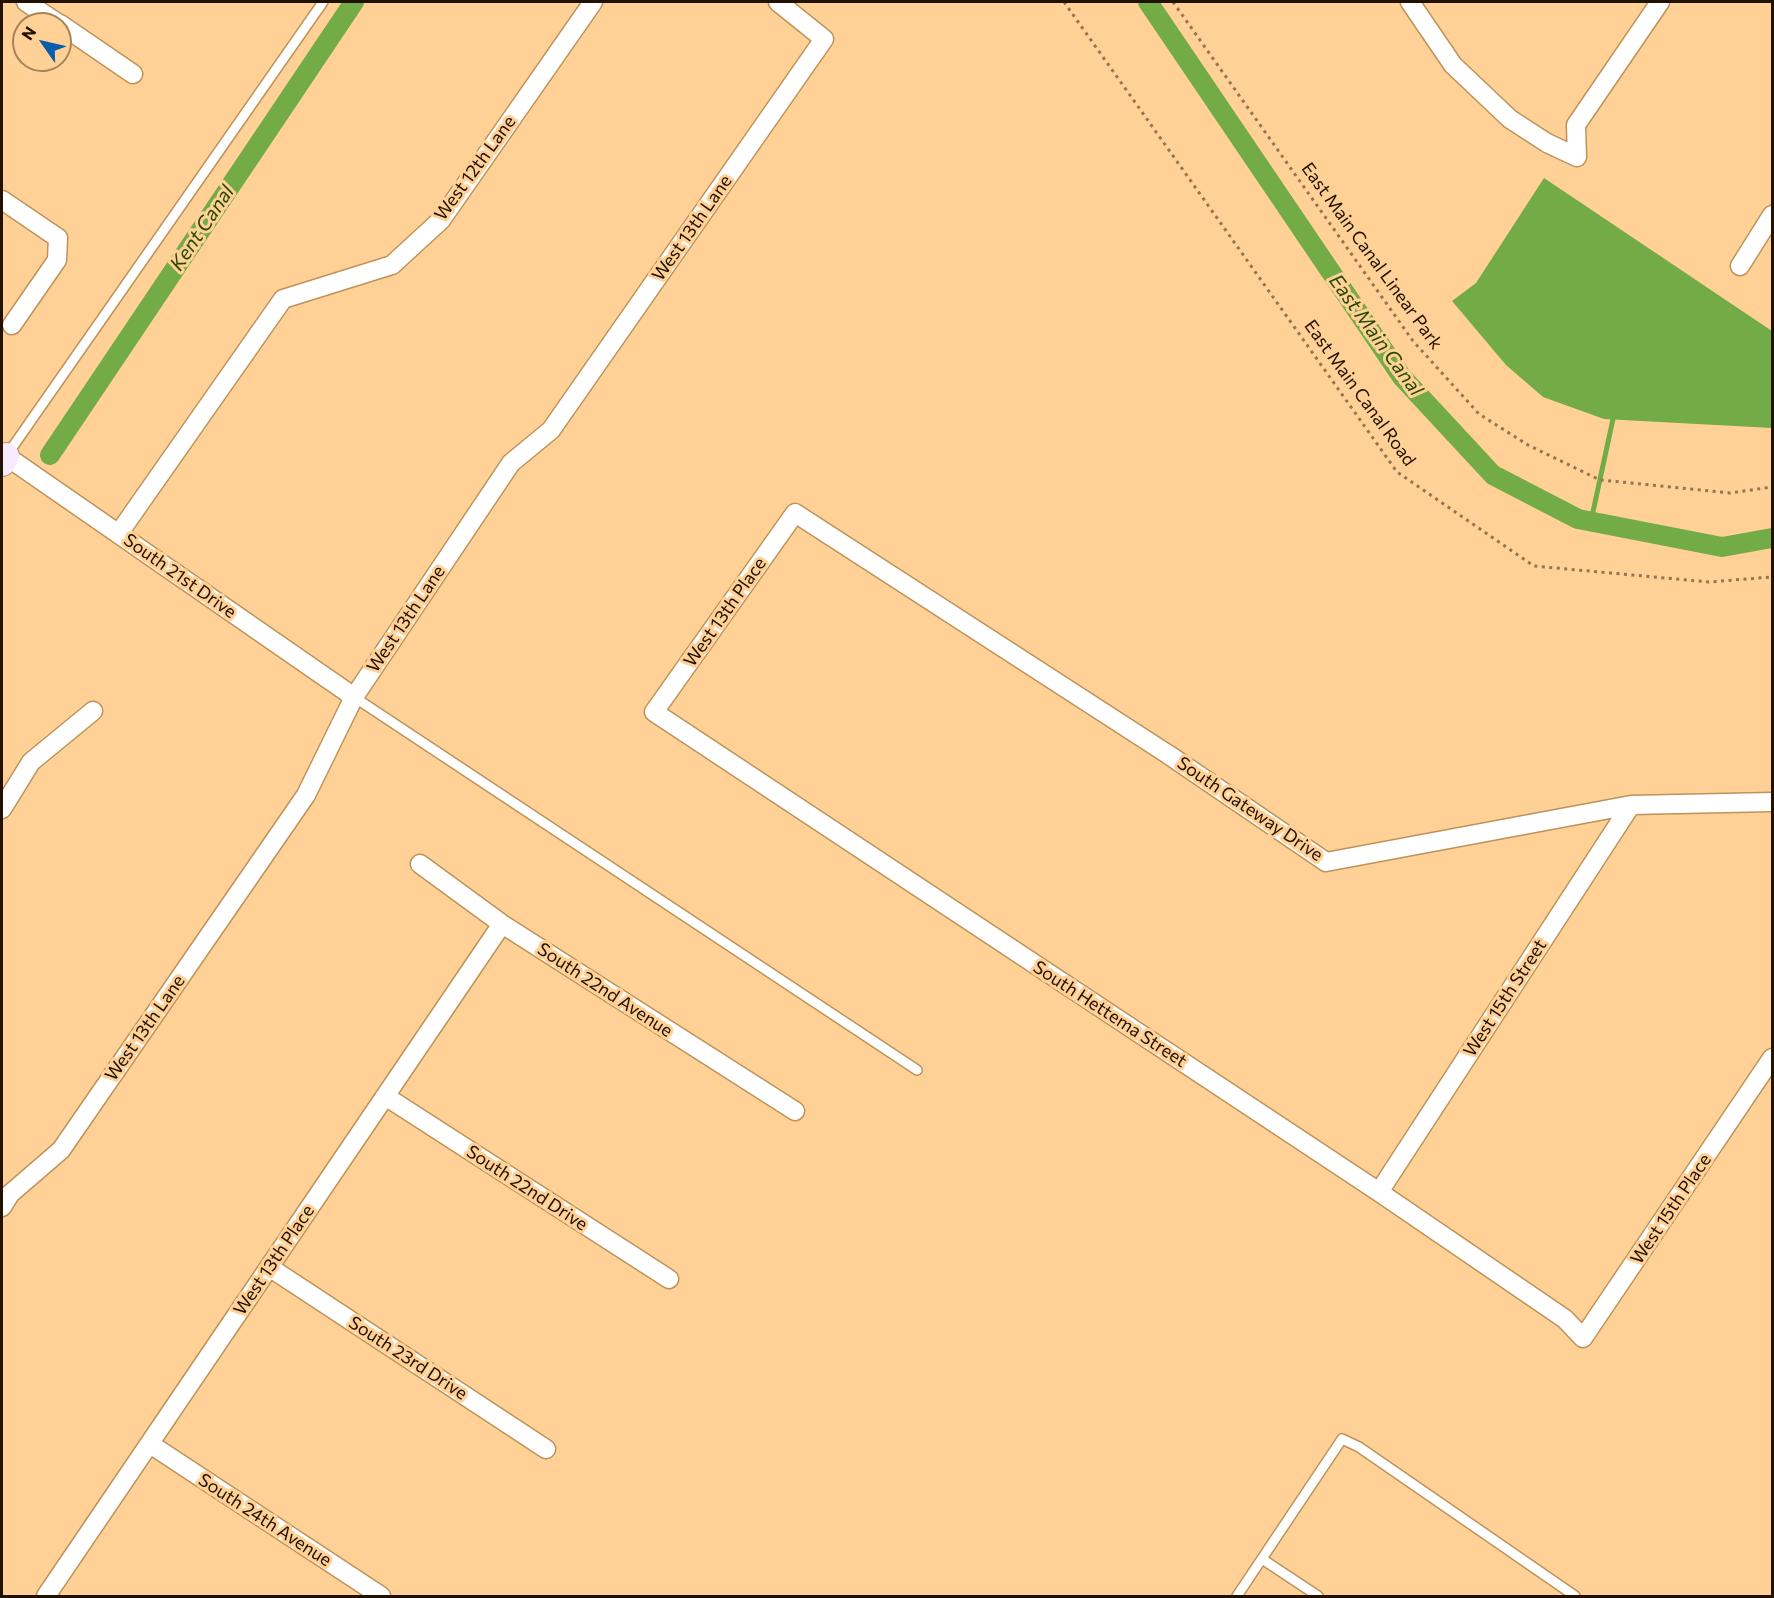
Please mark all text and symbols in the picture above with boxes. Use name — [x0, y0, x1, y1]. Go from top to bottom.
north arrow — [12, 12, 72, 72]
text: N — [17, 22, 40, 43]
street label: West 12th Lane — [430, 112, 520, 224]
street label: East Main Canal Linear Park — [1297, 158, 1447, 354]
street label: West 13th Lane — [648, 171, 736, 285]
water label: Kent Canal — [165, 181, 239, 275]
water label: East Main Canal — [1324, 270, 1428, 400]
street label: East Main Canal Road — [1300, 316, 1420, 470]
street label: South 21st Drive — [119, 529, 241, 623]
street label: West 13th Place — [679, 553, 771, 671]
street label: West 13th Lane — [362, 561, 450, 677]
street label: South Gateway Drive — [1173, 752, 1327, 866]
street label: West 15th Street — [1459, 935, 1551, 1061]
street label: South 22nd Avenue — [533, 938, 677, 1042]
street label: South Hettema Street — [1029, 956, 1191, 1072]
street label: West 13th Lane — [101, 971, 189, 1085]
street label: South 22nd Drive — [462, 1141, 592, 1235]
street label: West 15th Place — [1626, 1150, 1716, 1268]
street label: West 13th Place — [229, 1201, 319, 1319]
street label: South 23rd Drive — [345, 1312, 471, 1404]
street label: South 24th Avenue — [194, 1469, 336, 1571]

